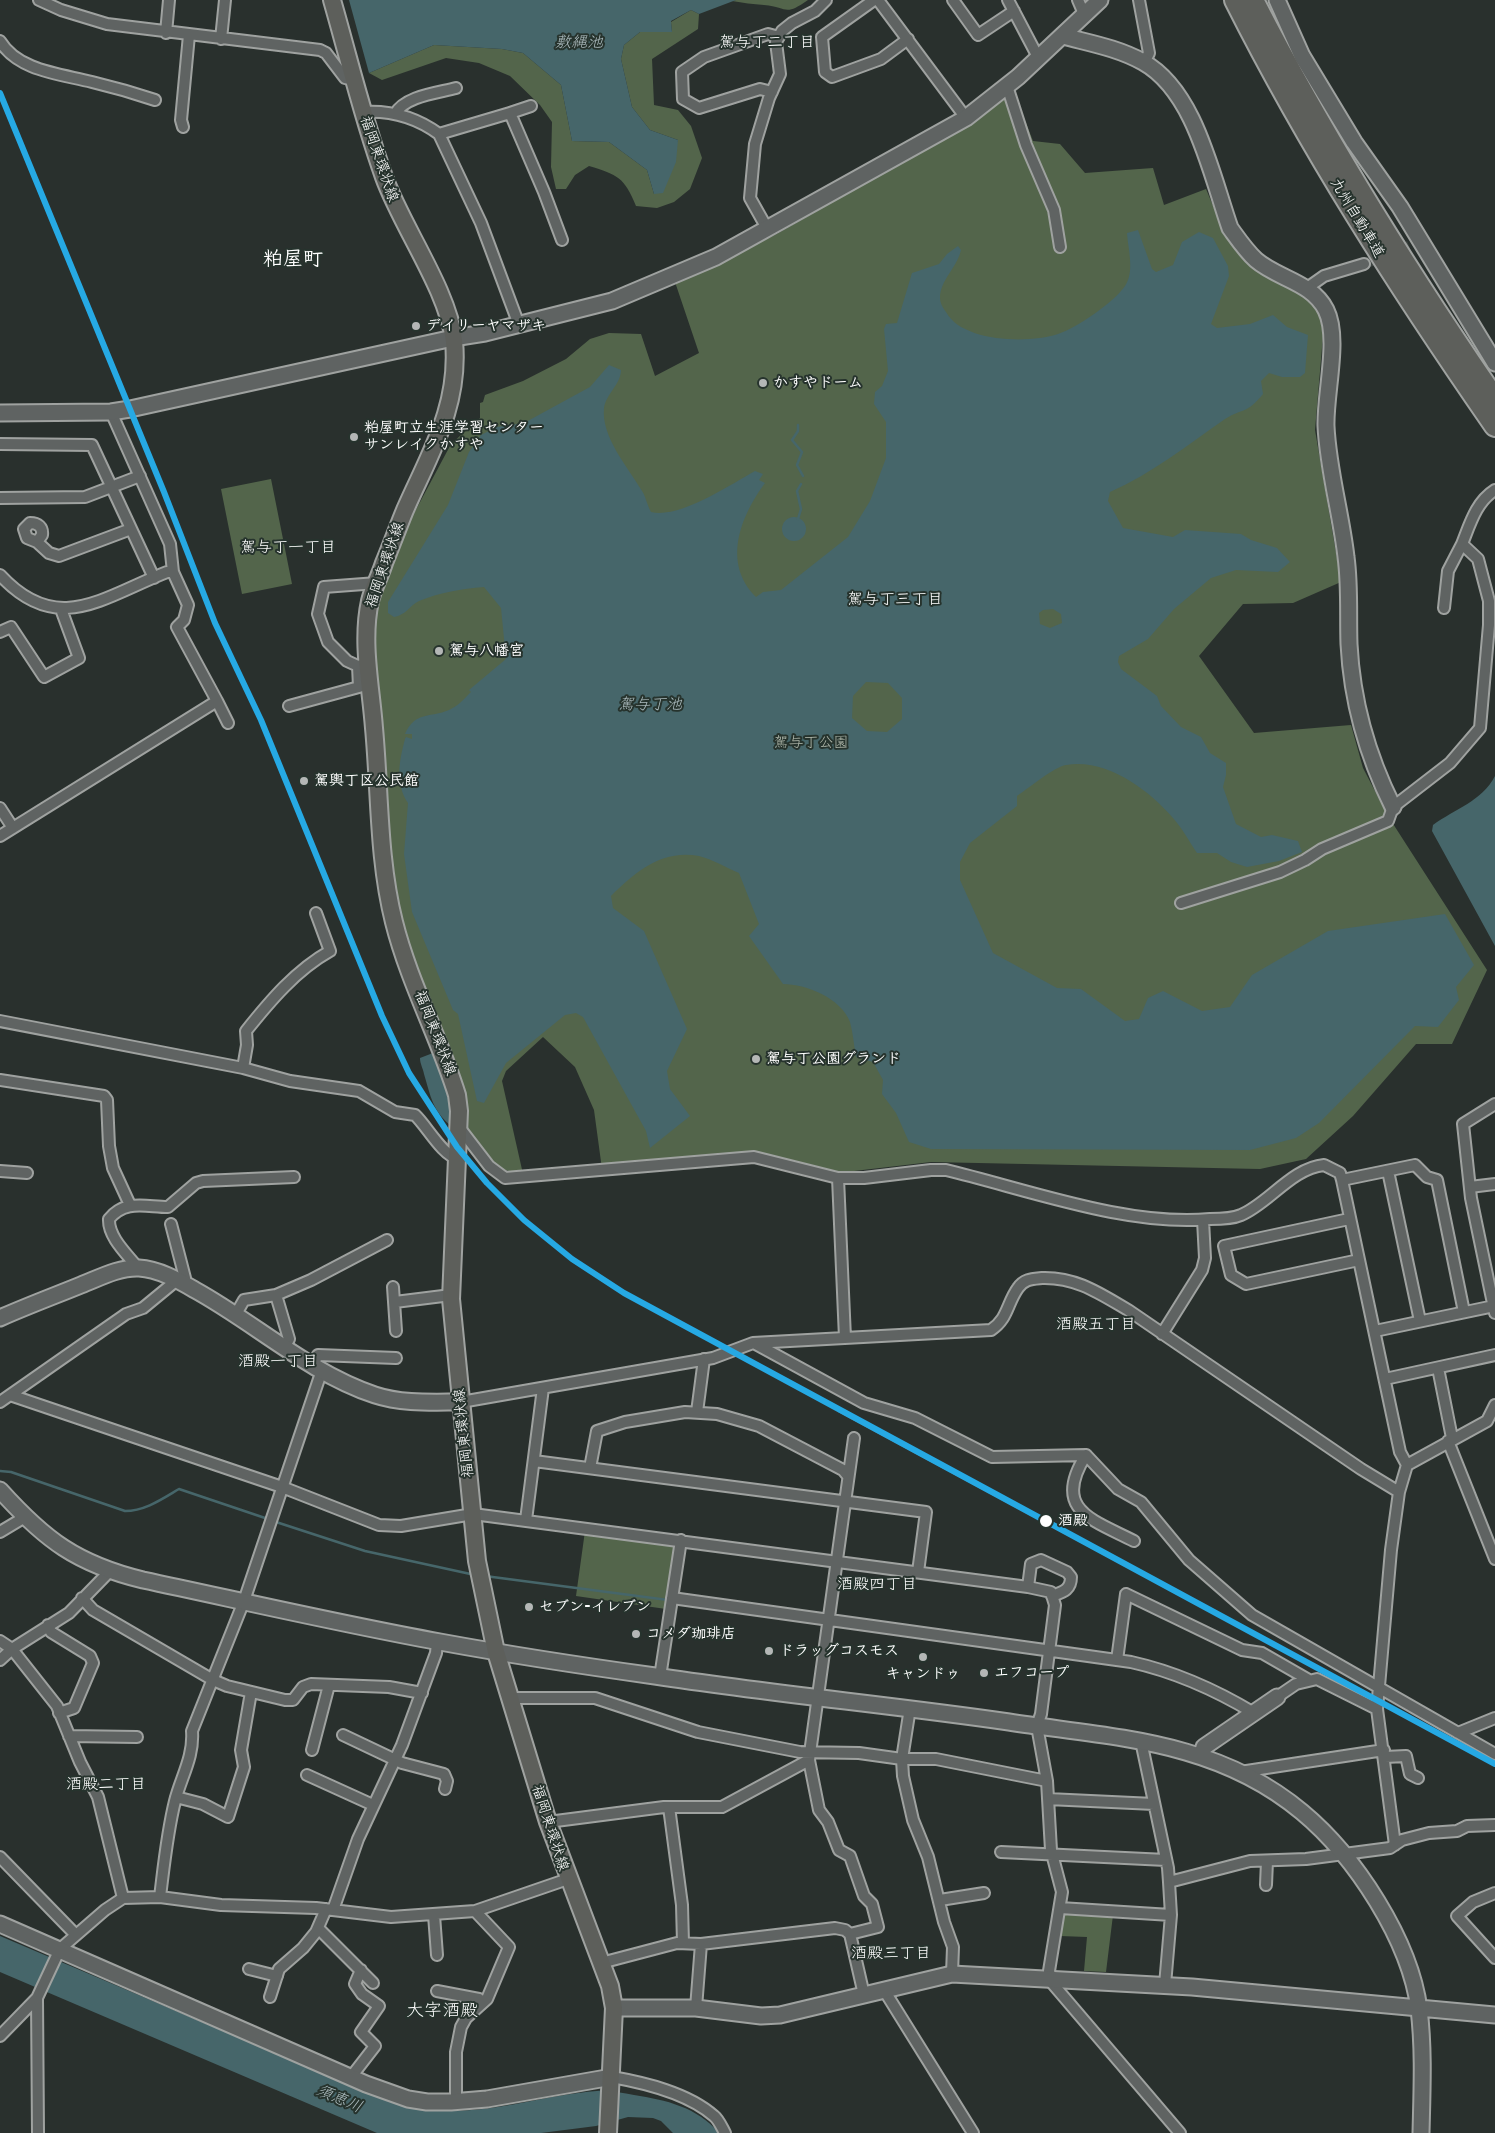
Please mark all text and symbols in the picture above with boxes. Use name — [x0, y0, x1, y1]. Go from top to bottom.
water label: 敷縄池 — [555, 33, 603, 53]
district label: 駕与丁二丁目 — [719, 33, 815, 53]
street label: 福岡東環状線 — [356, 114, 402, 204]
street label: 九州自動車道 — [1326, 175, 1388, 261]
district label: 粕屋町 — [263, 247, 323, 271]
place label: デイリーヤマザキ — [426, 317, 546, 335]
marker: デイリーヤマザキ — [410, 320, 422, 332]
place label: かすやドーム — [773, 374, 863, 392]
marker: かすやドーム — [757, 377, 769, 389]
place label: 粕屋町立生涯学習センター サンレイクかすや — [364, 419, 544, 454]
marker: 粕屋町立生涯学習センター サンレイクかすや — [348, 431, 360, 443]
street label: 福岡東環状線 — [362, 520, 408, 610]
district label: 駕与丁一丁目 — [240, 538, 336, 558]
district label: 駕与丁三丁目 — [847, 590, 943, 610]
place label: 駕与八幡宮 — [449, 642, 524, 660]
marker: 駕与八幡宮 — [433, 645, 445, 657]
water label: 駕与丁池 — [618, 695, 682, 715]
park label: 駕与丁公園 — [774, 734, 848, 752]
place label: 駕輿丁区公民館 — [314, 772, 419, 790]
marker: 駕輿丁区公民館 — [298, 775, 310, 787]
street label: 福岡東環状線 — [410, 988, 460, 1078]
place label: 駕与丁公園グランド — [766, 1050, 901, 1068]
marker: 駕与丁公園グランド — [750, 1053, 762, 1065]
district label: 酒殿五丁目 — [1056, 1315, 1136, 1335]
district label: 酒殿一丁目 — [238, 1352, 318, 1372]
street label: 福岡東環状線 — [450, 1387, 478, 1479]
place label: 酒殿 — [1058, 1512, 1088, 1530]
marker: 酒殿 — [1038, 1513, 1054, 1529]
district label: 酒殿四丁目 — [837, 1575, 917, 1595]
place label: セブン-イレブン — [539, 1598, 651, 1616]
marker: セブン-イレブン — [523, 1601, 535, 1613]
place label: コメダ珈琲店 — [646, 1625, 736, 1643]
marker: コメダ珈琲店 — [630, 1628, 642, 1640]
place label: ドラッグコスモス — [779, 1642, 899, 1660]
marker: ドラッグコスモス — [763, 1645, 775, 1657]
marker: キャンドゥ — [917, 1651, 929, 1663]
place label: エフコープ — [994, 1664, 1069, 1682]
place label: キャンドゥ — [886, 1665, 960, 1683]
marker: エフコープ — [978, 1667, 990, 1679]
district label: 酒殿二丁目 — [66, 1775, 146, 1795]
street label: 福岡東環状線 — [528, 1782, 572, 1874]
district label: 酒殿三丁目 — [851, 1944, 931, 1964]
district label: 大字酒殿 — [406, 2000, 478, 2022]
water label: 須恵川 — [313, 2081, 365, 2117]

